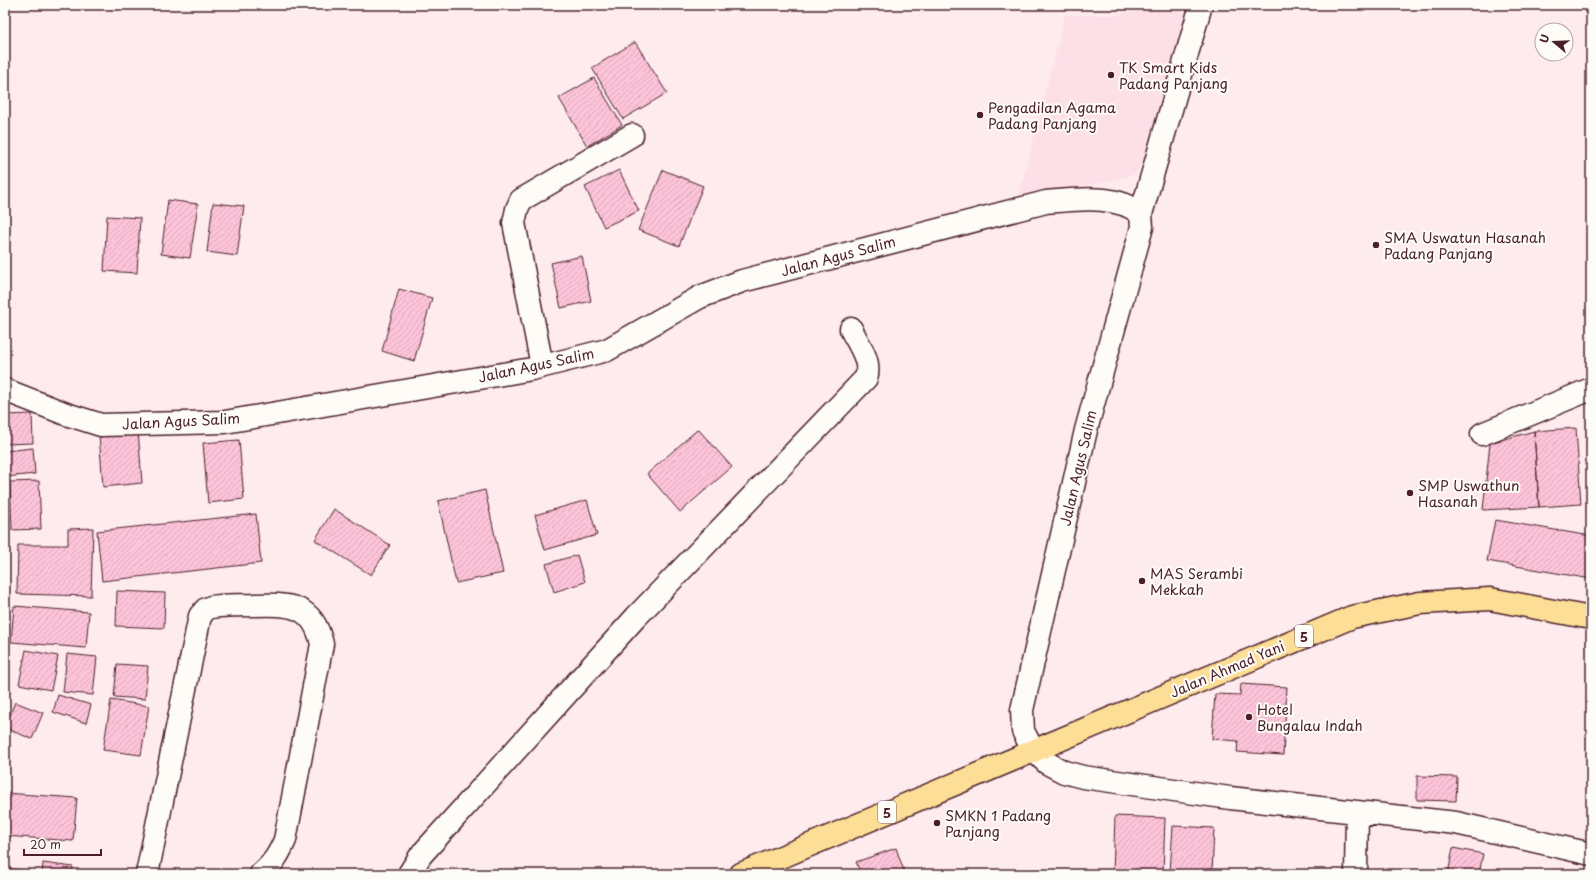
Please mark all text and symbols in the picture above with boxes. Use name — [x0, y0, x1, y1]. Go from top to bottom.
north arrow — [1534, 22, 1574, 62]
text: U — [1535, 32, 1553, 45]
place label: TK Smart Kids Padang Panjang — [1119, 57, 1228, 94]
marker: TK Smart Kids Padang Panjang — [1106, 70, 1116, 80]
place label: Pengadilan Agama Padang Panjang — [988, 97, 1116, 134]
marker: Pengadilan Agama Padang Panjang — [975, 110, 985, 120]
place label: SMA Uswatun Hasanah Padang Panjang — [1384, 227, 1546, 264]
street label: Jalan Agus Salim — [778, 231, 898, 281]
marker: SMA Uswatun Hasanah Padang Panjang — [1371, 240, 1381, 250]
street label: Jalan Agus Salim — [476, 342, 596, 388]
street label: Jalan Agus Salim — [121, 407, 241, 435]
street label: Jalan Agus Salim — [1054, 408, 1102, 528]
place label: SMP Uswathun Hasanah — [1418, 475, 1519, 512]
marker: SMP Uswathun Hasanah — [1405, 488, 1415, 498]
place label: MAS Serambi Mekkah — [1150, 563, 1243, 600]
marker: MAS Serambi Mekkah — [1137, 576, 1147, 586]
road number: 5 — [1295, 625, 1313, 647]
street label: Jalan Ahmad Yani — [1166, 635, 1288, 703]
place label: Hotel Bungalau Indah — [1257, 699, 1363, 736]
marker: Hotel Bungalau Indah — [1244, 712, 1254, 722]
road number: 5 — [878, 801, 896, 823]
place label: SMKN 1 Padang Panjang — [945, 805, 1051, 842]
marker: SMKN 1 Padang Panjang — [932, 818, 942, 828]
scale bar — [24, 831, 101, 857]
text: 20 m — [30, 835, 61, 853]

